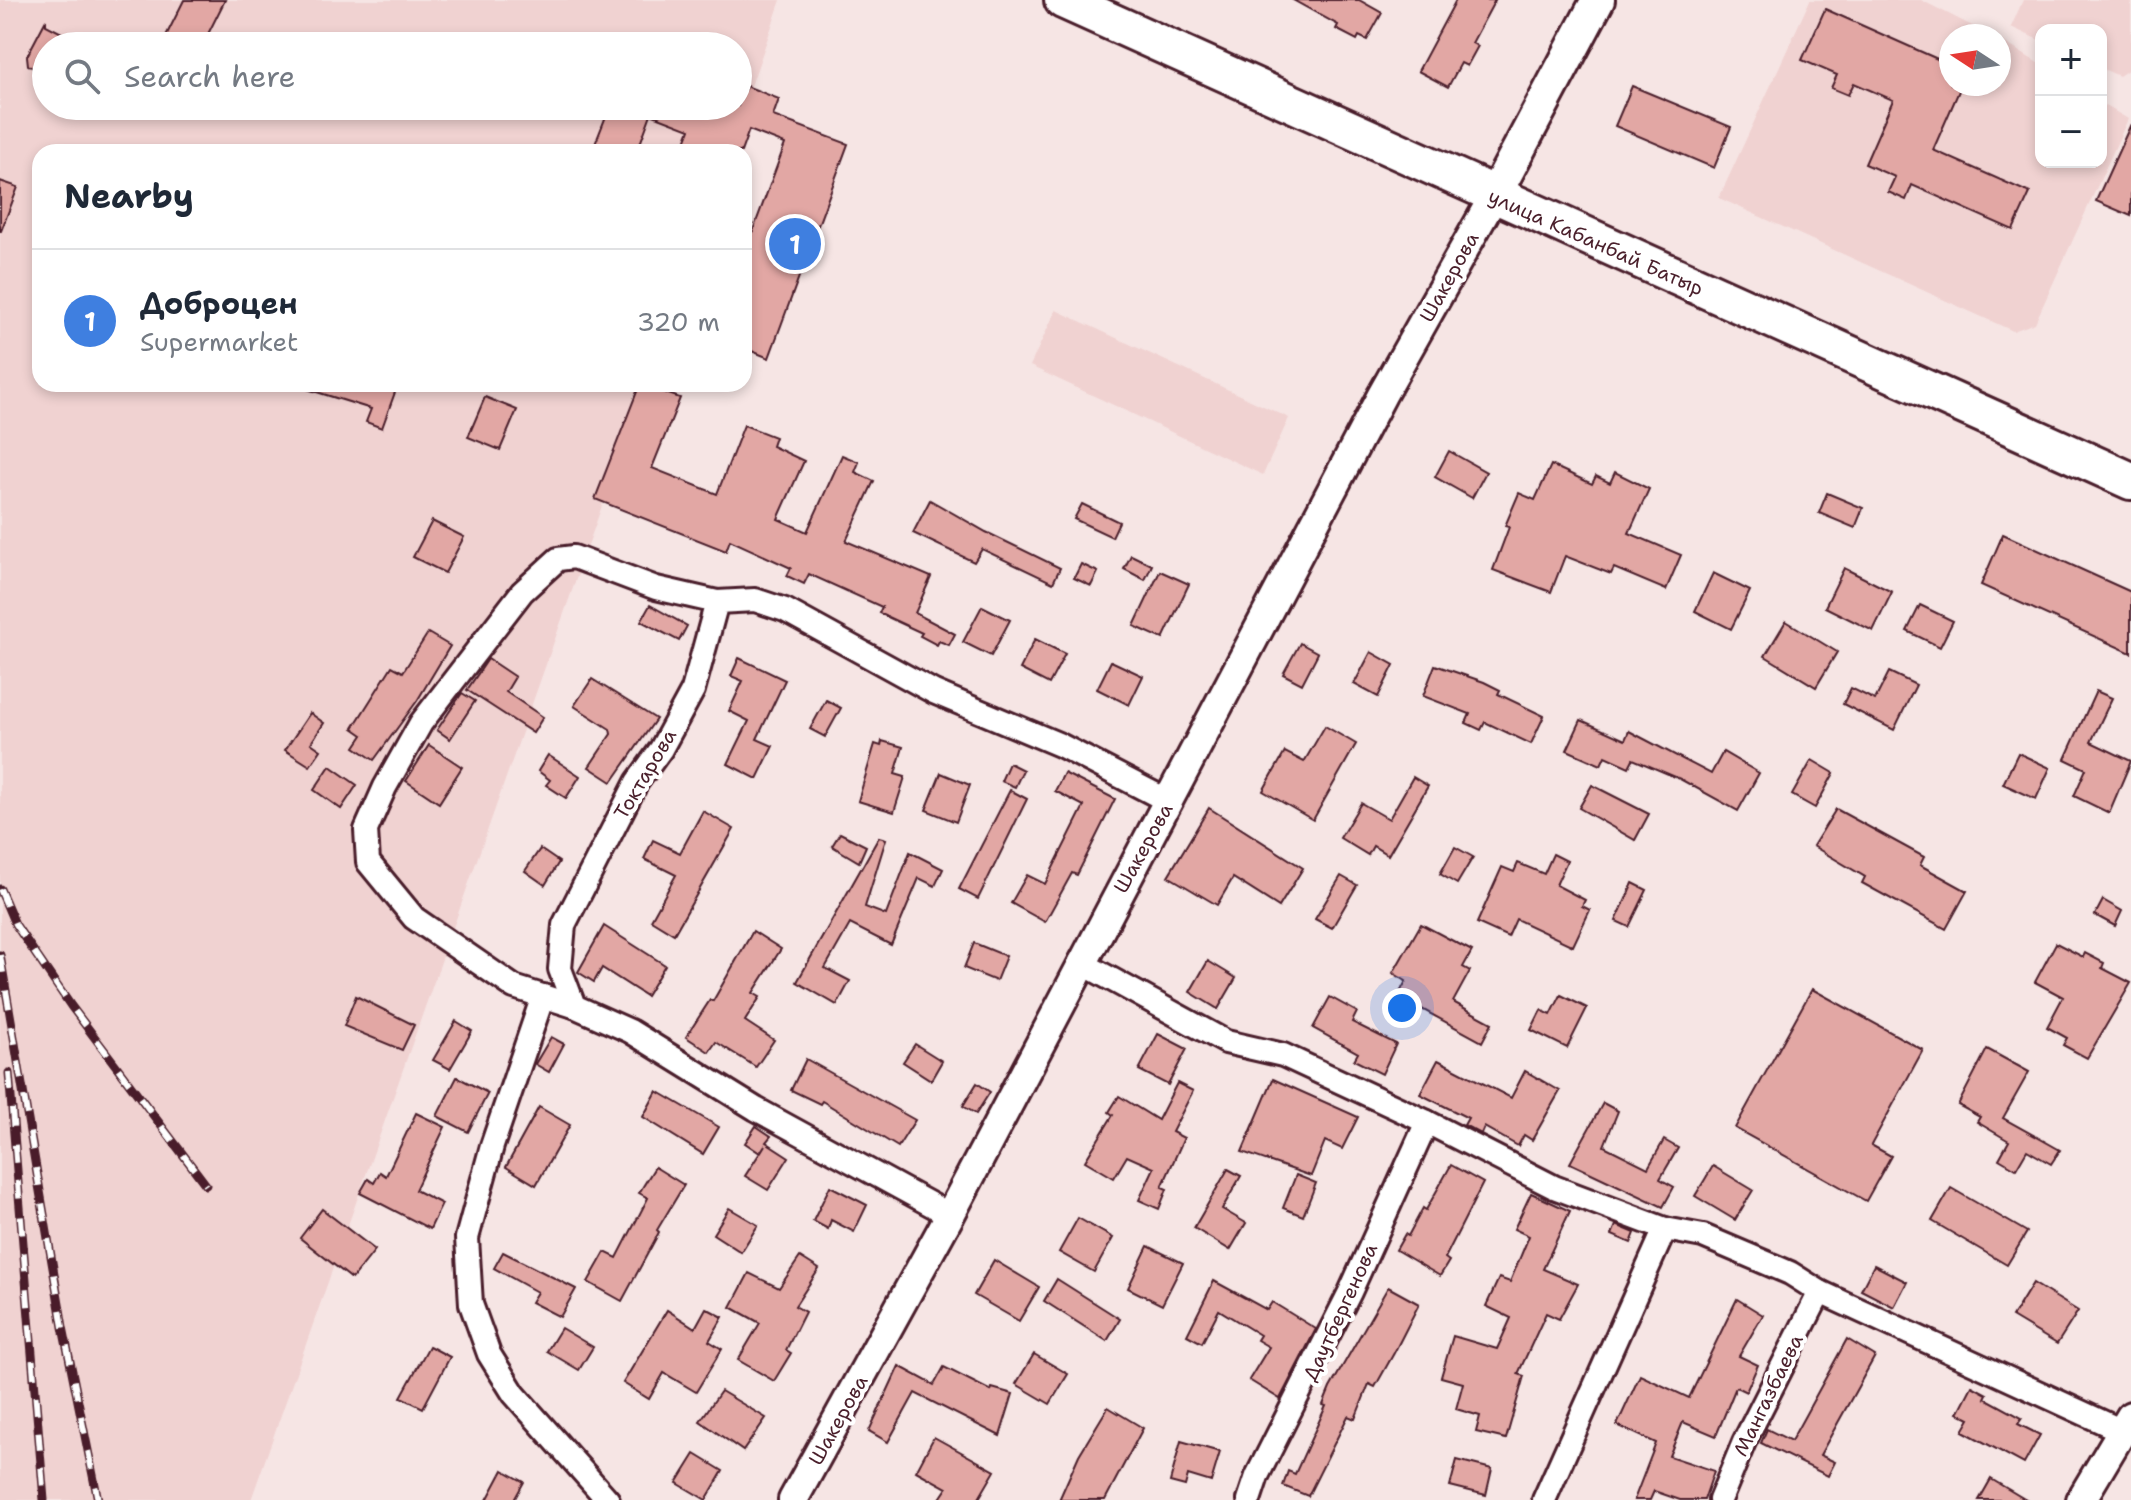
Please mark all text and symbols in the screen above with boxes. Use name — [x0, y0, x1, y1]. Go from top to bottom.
north arrow — [1939, 24, 2011, 96]
map controls — [2035, 24, 2107, 168]
button: + — [2035, 24, 2107, 96]
search box — [32, 32, 752, 120]
icon: search — [60, 54, 104, 98]
text: Search here — [124, 56, 295, 97]
button: − — [2035, 96, 2107, 168]
text: Nearby — [64, 173, 194, 219]
street label: улица Кабанбай Батыр — [1484, 183, 1708, 301]
pin: 1 — [769, 214, 821, 274]
street label: Шакерова — [1414, 227, 1485, 327]
text: Доброцен — [140, 283, 298, 324]
text: 1 — [84, 304, 96, 339]
text: 320 m — [637, 304, 720, 339]
text: Supermarket — [140, 324, 298, 359]
street label: Токтарова — [608, 724, 682, 824]
street label: Шакерова — [1108, 798, 1179, 898]
your location — [1382, 988, 1422, 1028]
street label: Даутбергенова — [1297, 1238, 1383, 1385]
street label: Мангазбаева — [1727, 1329, 1809, 1460]
street label: Шакерова — [803, 1370, 874, 1470]

